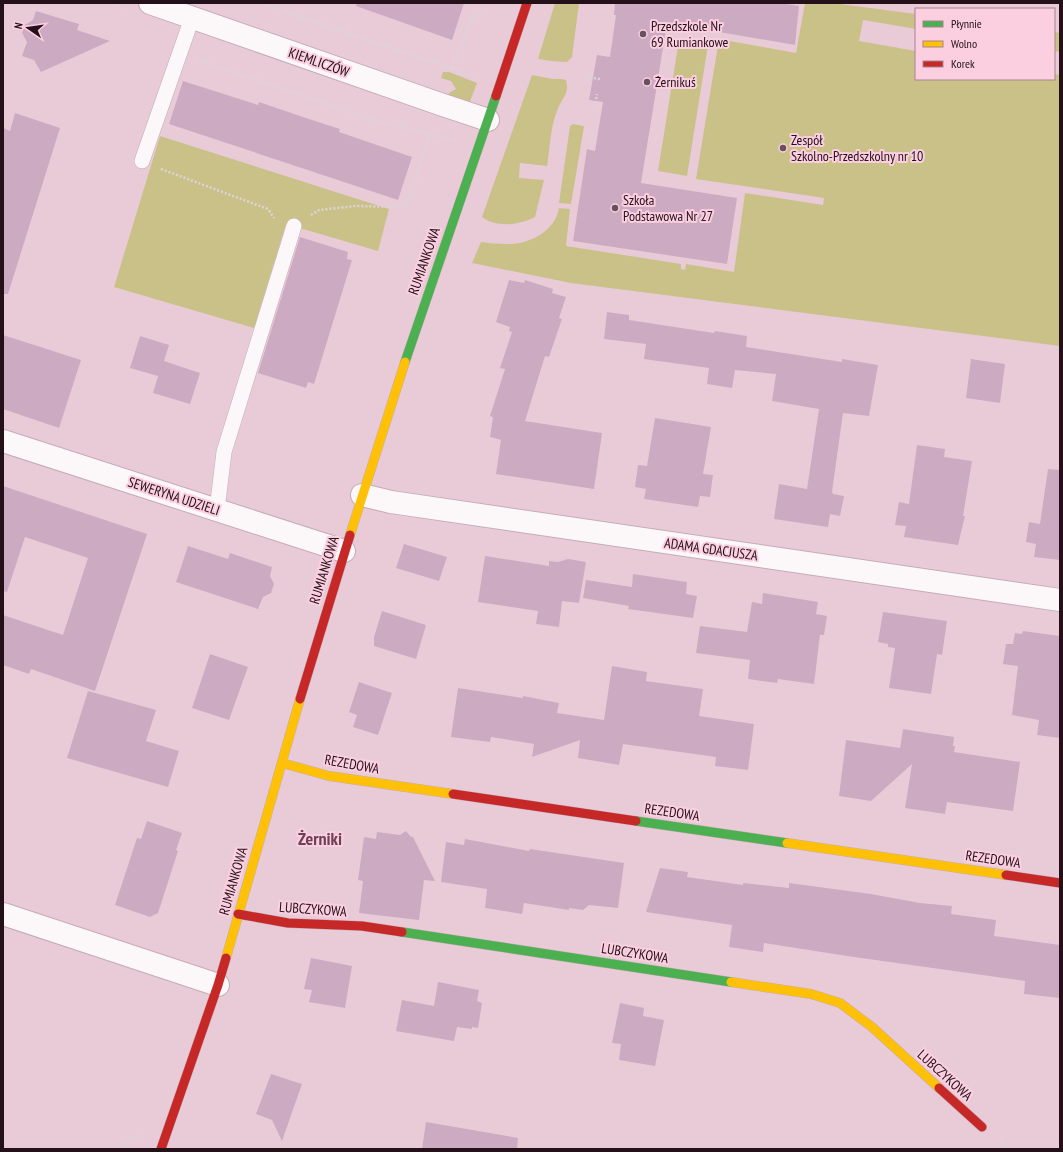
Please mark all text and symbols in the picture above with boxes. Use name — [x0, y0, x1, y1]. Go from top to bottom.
north arrow — [8, 8, 48, 48]
legend — [915, 8, 1055, 80]
text: Płynnie — [951, 16, 982, 31]
place label: Przedszkole Nr 69 Rumiankowe — [651, 17, 729, 51]
text: N — [11, 21, 26, 30]
marker: Przedszkole Nr 69 Rumiankowe — [638, 29, 648, 39]
text: Wolno — [951, 36, 977, 51]
street label: KIEMLICZÓW — [286, 43, 352, 81]
text: Korek — [951, 56, 975, 71]
place label: Żernikuś — [655, 73, 696, 91]
marker: Żernikuś — [642, 77, 652, 87]
place label: Zespół Szkolno-Przedszkolny nr 10 — [791, 131, 923, 165]
marker: Zespół Szkolno-Przedszkolny nr 10 — [778, 143, 788, 153]
place label: Szkoła Podstawowa Nr 27 — [623, 191, 713, 225]
marker: Szkoła Podstawowa Nr 27 — [610, 203, 620, 213]
street label: RUMIANKOWA — [404, 225, 444, 297]
street label: SEWERYNA UDZIELI — [126, 473, 222, 519]
street label: RUMIANKOWA — [305, 533, 343, 606]
street label: ADAMA GDACJUSZA — [663, 534, 759, 565]
street label: REZEDOWA — [323, 750, 381, 778]
street label: REZEDOWA — [643, 799, 701, 825]
district label: Żerniki — [298, 827, 342, 850]
street label: RUMIANKOWA — [215, 844, 251, 917]
street label: REZEDOWA — [964, 846, 1022, 872]
street label: LUBCZYKOWA — [279, 898, 348, 920]
street label: LUBCZYKOWA — [600, 939, 670, 967]
street label: LUBCZYKOWA — [914, 1046, 976, 1105]

